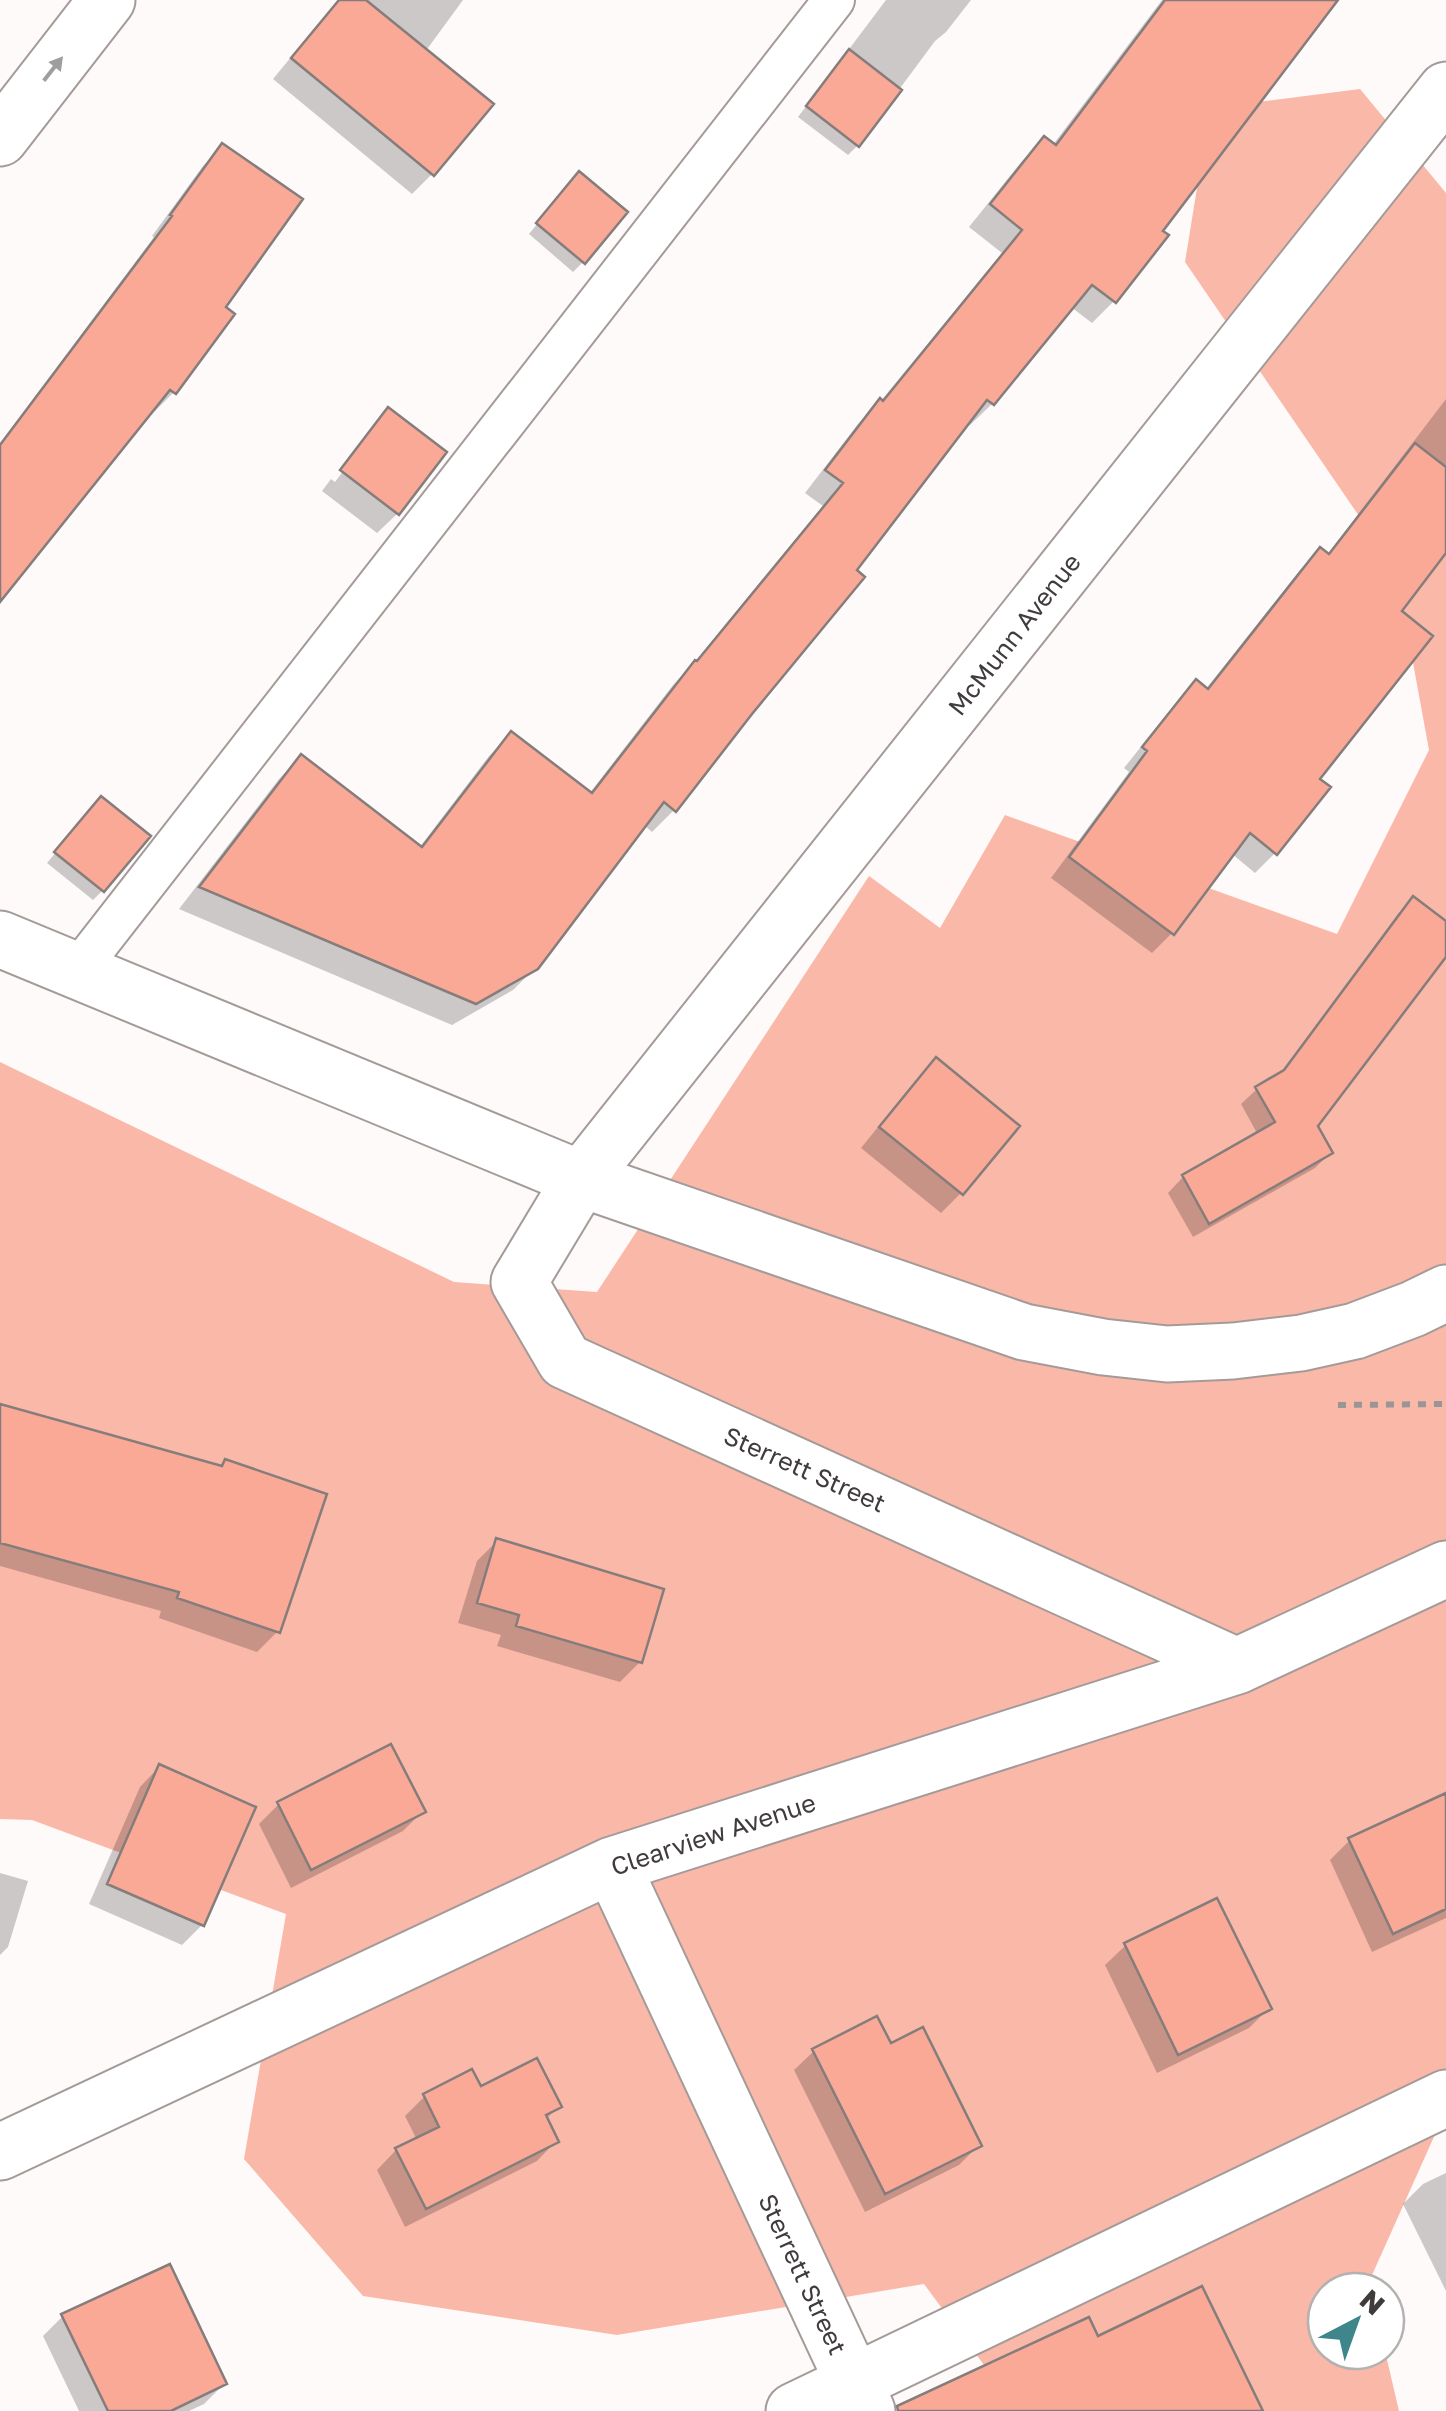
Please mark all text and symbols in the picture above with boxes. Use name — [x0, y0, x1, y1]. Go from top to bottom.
one-way arrow — [43, 56, 63, 82]
street label: McMunn Avenue — [941, 547, 1087, 721]
street label: Sterrett Street — [719, 1420, 891, 1518]
street label: Clearview Avenue — [607, 1786, 819, 1882]
street label: Sterrett Street — [752, 2189, 854, 2359]
north arrow — [1306, 2271, 1406, 2371]
text: N — [1354, 2282, 1392, 2321]

